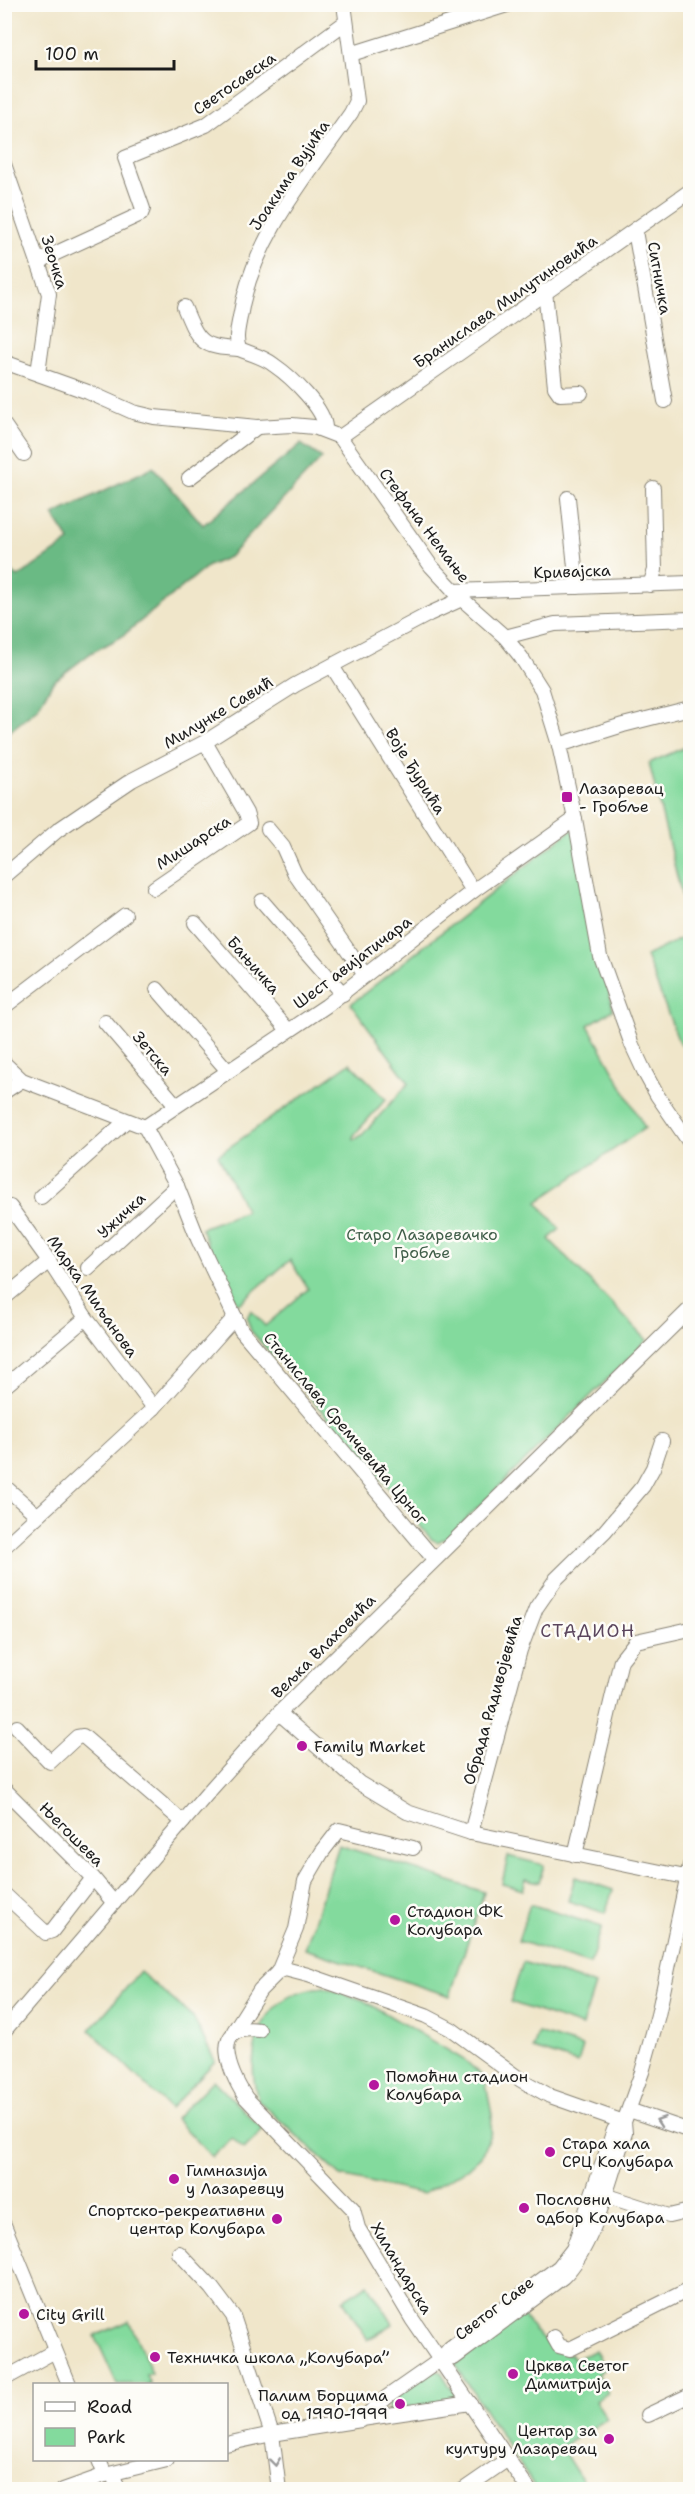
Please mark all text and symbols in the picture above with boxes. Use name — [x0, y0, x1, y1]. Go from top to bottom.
scale bar — [36, 33, 174, 71]
text: 100 m — [45, 42, 99, 66]
street label: Светосавска — [189, 47, 280, 120]
street label: Јоакима Вујића — [245, 116, 334, 235]
street label: Бранислава Милутиновића — [409, 230, 601, 373]
street label: Зеочка — [36, 233, 73, 292]
street label: Ситничка — [643, 240, 676, 316]
street label: Стефана Немање — [375, 464, 475, 587]
street label: Кривајска — [533, 560, 611, 583]
street label: Милунке Савић — [159, 671, 277, 753]
street label: Воје Ђурића — [381, 724, 451, 818]
place label: Лазаревац - Гробље — [579, 778, 664, 817]
marker: Лазаревац - Гробље — [560, 790, 574, 804]
street label: Мишарска — [152, 810, 235, 874]
street label: Шест авијатичара — [289, 911, 416, 1014]
street label: Бањичка — [223, 932, 285, 999]
street label: Зетска — [128, 1027, 177, 1080]
street label: Ужичка — [93, 1188, 150, 1243]
park label: Старо Лазаревачко Гробље — [346, 1224, 498, 1263]
street label: Марка Миљанова — [42, 1231, 143, 1362]
street label: Станислава Сремчевића Црног — [259, 1328, 433, 1530]
street label: Вељка Влаховића — [267, 1590, 380, 1703]
street label: Обрада Радивојевића — [458, 1613, 527, 1787]
district label: СТАДИОН — [540, 1619, 636, 1643]
place label: Family Market — [314, 1736, 426, 1757]
marker: Family Market — [295, 1739, 309, 1753]
street label: Његошева — [35, 1798, 108, 1871]
place label: Стадион ФК Колубара — [407, 1901, 504, 1940]
marker: Стадион ФК Колубара — [388, 1913, 402, 1927]
place label: Помоћни стадион Колубара — [386, 2066, 528, 2105]
marker: Помоћни стадион Колубара — [367, 2078, 381, 2092]
one-way arrow — [655, 2115, 665, 2128]
place label: Стара хала СРЦ Колубара — [562, 2133, 673, 2172]
marker: Стара хала СРЦ Колубара — [543, 2145, 557, 2159]
place label: Гимназија у Лазаревцу — [186, 2160, 285, 2199]
marker: Гимназија у Лазаревцу — [167, 2172, 181, 2186]
place label: Пословни одбор Колубара — [536, 2189, 664, 2228]
place label: Спортско-рекреативни центар Колубара — [88, 2200, 265, 2239]
marker: Пословни одбор Колубара — [517, 2201, 531, 2215]
marker: Спортско-рекреативни центар Колубара — [270, 2212, 284, 2226]
street label: Хиландарска — [366, 2218, 437, 2318]
street label: Светог Саве — [451, 2272, 538, 2345]
place label: City Grill — [36, 2304, 105, 2325]
marker: City Grill — [17, 2307, 31, 2321]
place label: Техничка школа „Колубара” — [167, 2347, 389, 2368]
marker: Техничка школа „Колубара” — [148, 2350, 162, 2364]
place label: Црква Светог Димитрија — [525, 2355, 630, 2394]
marker: Црква Светог Димитрија — [506, 2367, 520, 2381]
legend — [33, 2383, 228, 2461]
place label: Палим Борцима од 1990-1999 — [258, 2385, 388, 2424]
text: Road — [87, 2395, 132, 2419]
marker: Палим Борцима од 1990-1999 — [393, 2397, 407, 2411]
place label: Центар за културу Лазаревац — [445, 2420, 597, 2459]
text: Park — [87, 2425, 126, 2449]
marker: Центар за културу Лазаревац — [602, 2432, 616, 2446]
one-way arrow — [269, 2457, 281, 2466]

